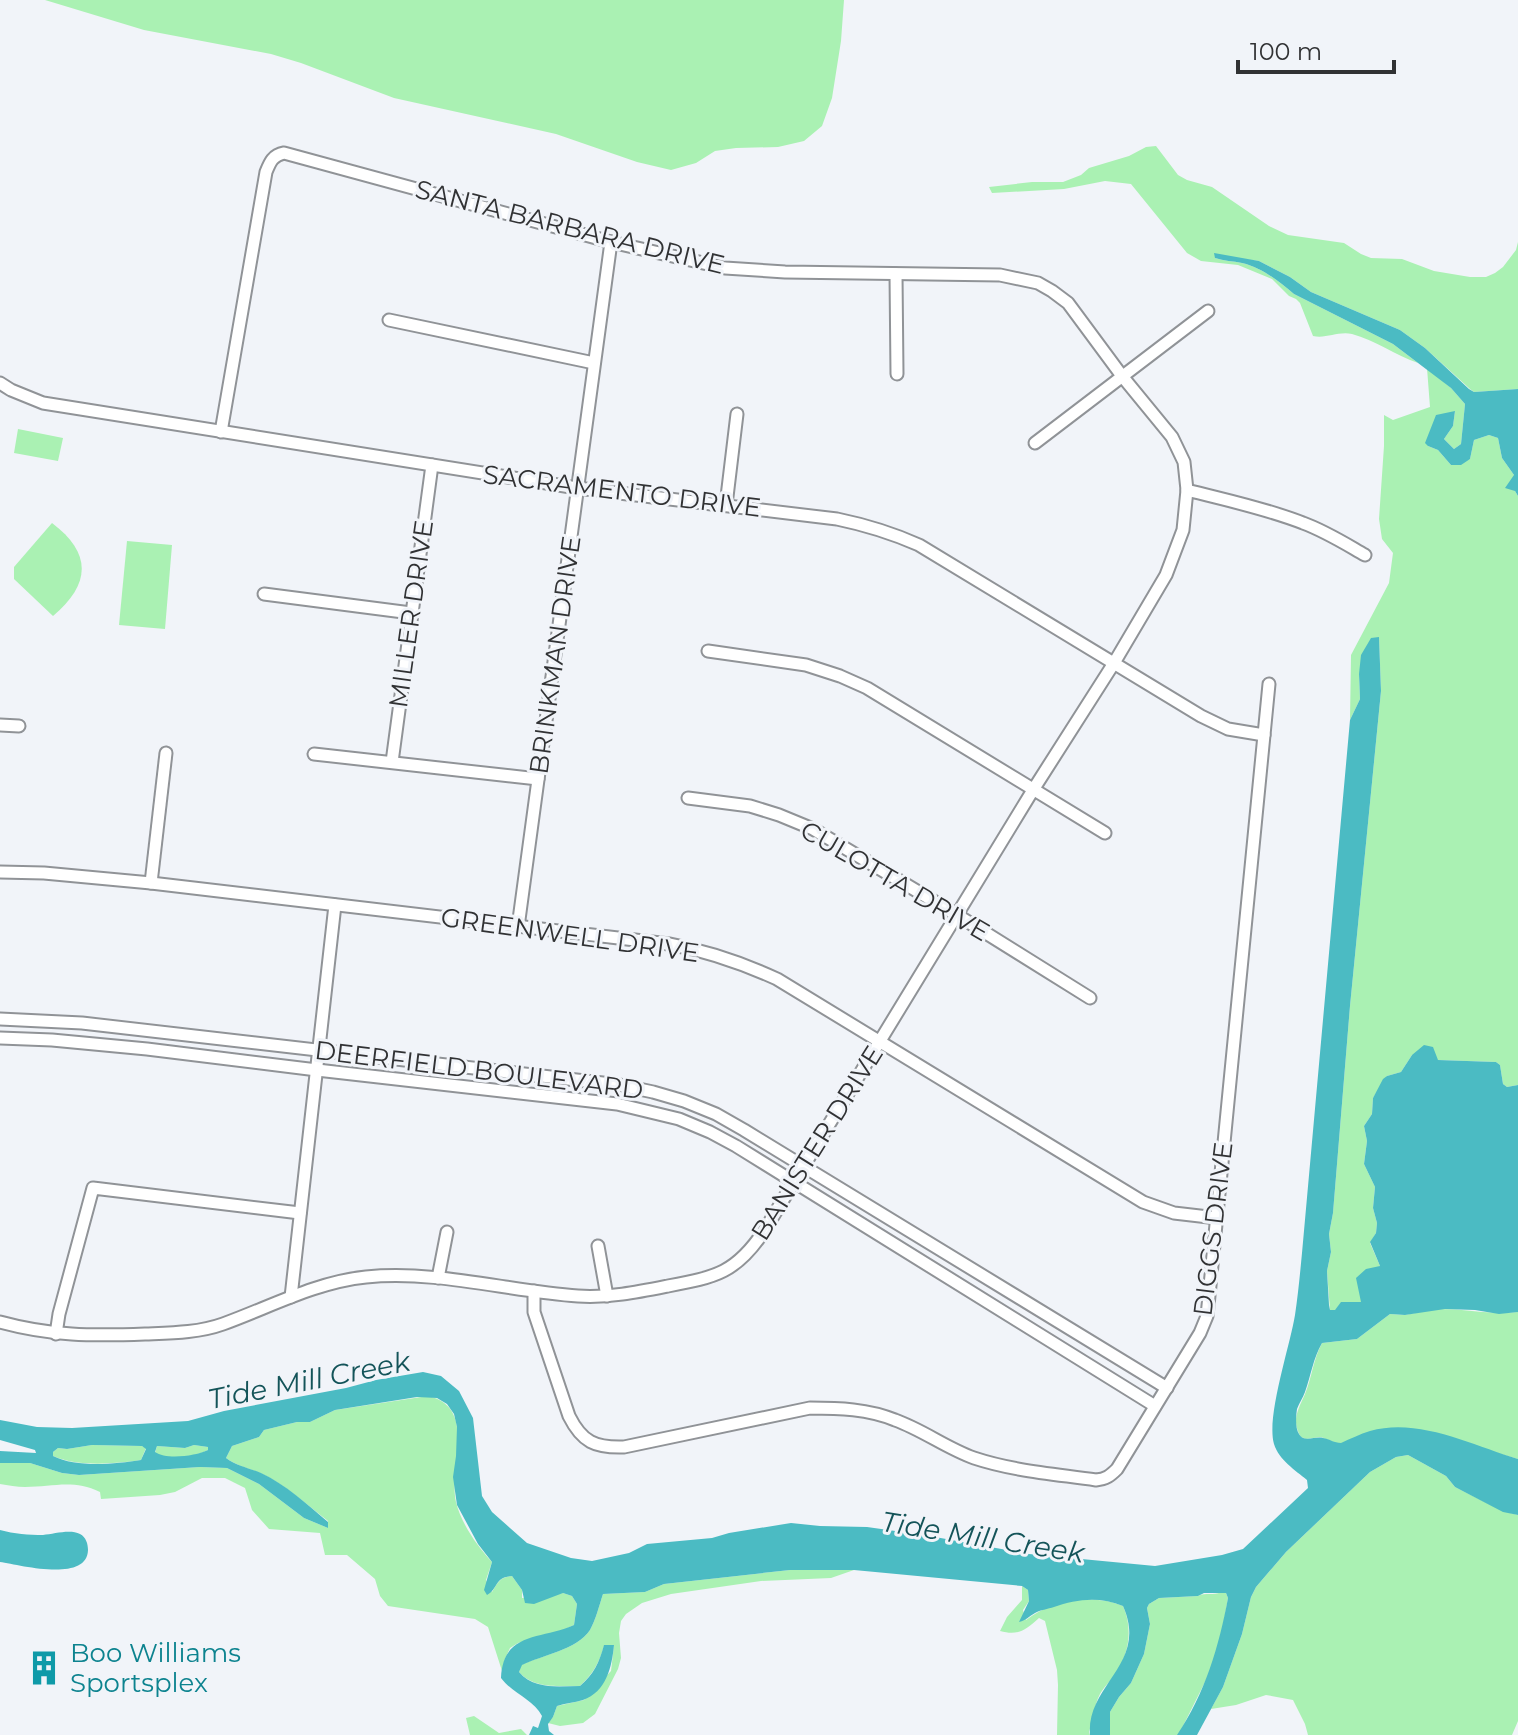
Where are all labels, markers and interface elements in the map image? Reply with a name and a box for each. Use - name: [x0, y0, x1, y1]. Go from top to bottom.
- scale bar: [1238, 24, 1394, 74]
- text: 100 m: [1250, 37, 1322, 66]
- street label: SANTA BARBARA DRIVE: [412, 173, 728, 281]
- street label: SACRAMENTO DRIVE: [481, 458, 763, 524]
- street label: MILLER DRIVE: [382, 518, 440, 710]
- street label: BRINKMAN DRIVE: [522, 534, 588, 776]
- street label: CULOTTA DRIVE: [795, 814, 995, 948]
- street label: GREENWELL DRIVE: [439, 901, 701, 969]
- street label: DEERFIELD BOULEVARD: [313, 1034, 645, 1106]
- street label: BANISTER DRIVE: [744, 1040, 890, 1246]
- street label: DIGGS DRIVE: [1186, 1140, 1240, 1318]
- water label: Tide Mill Creek: [205, 1343, 414, 1416]
- water label: Tide Mill Creek: [879, 1504, 1088, 1570]
- place label: Boo Williams Sportsplex: [70, 1637, 241, 1699]
- building icon: Boo Williams Sportsplex: [25, 1649, 63, 1687]

